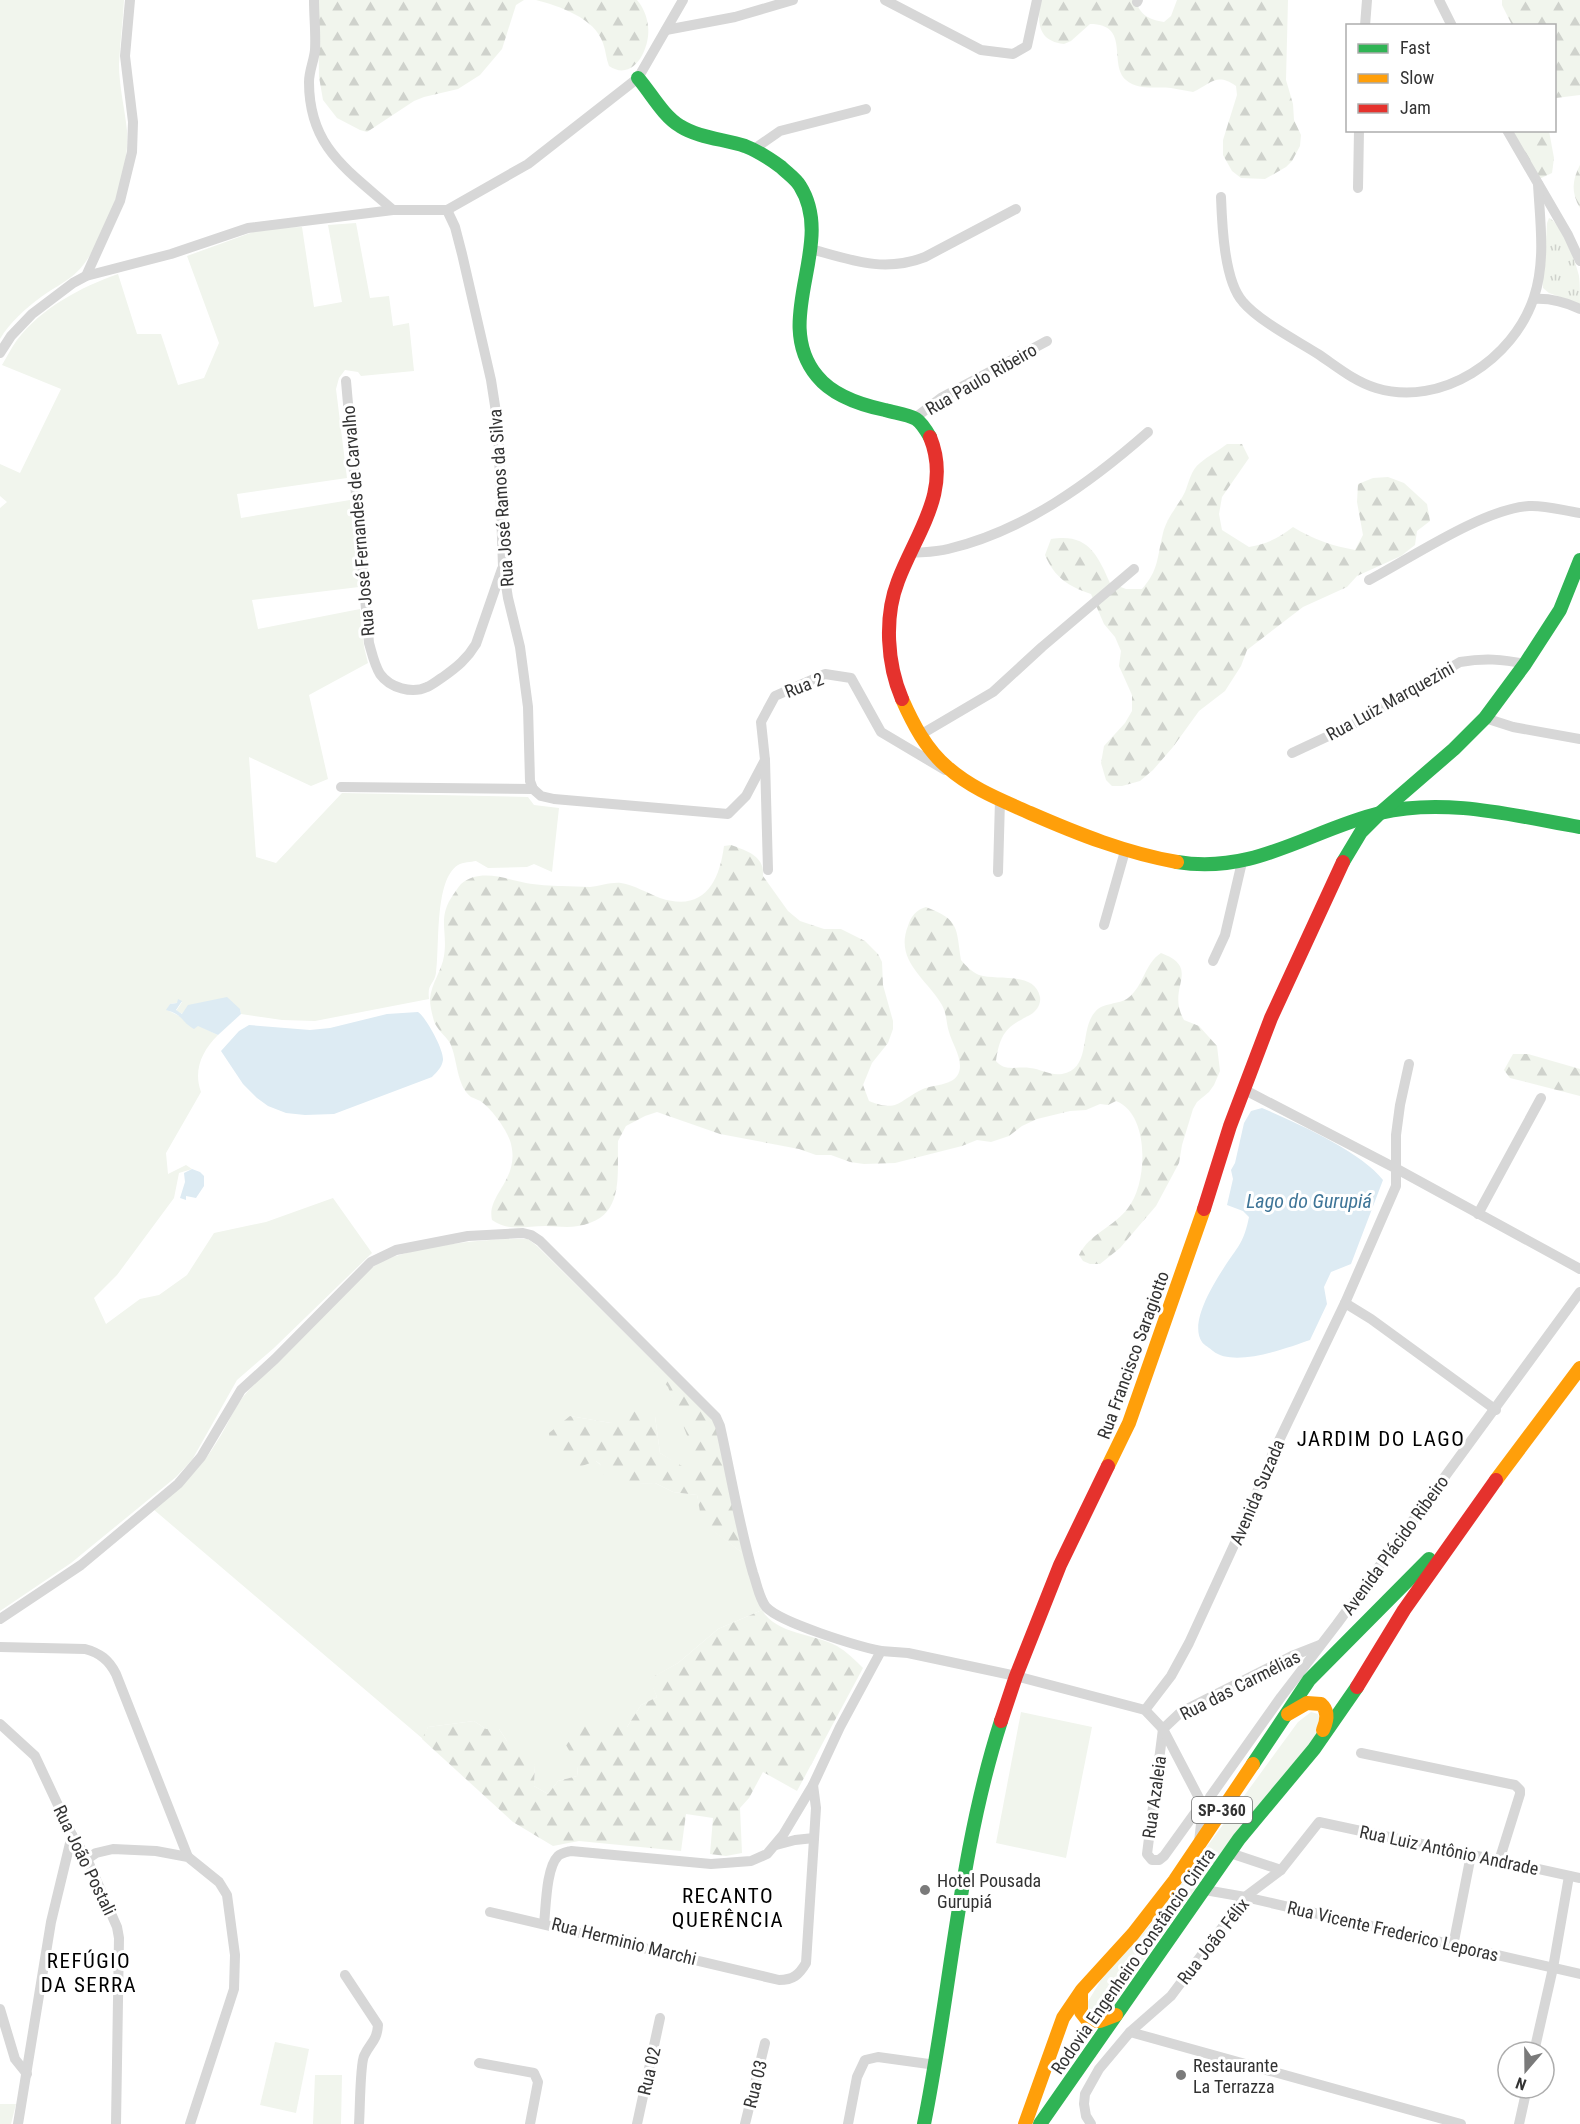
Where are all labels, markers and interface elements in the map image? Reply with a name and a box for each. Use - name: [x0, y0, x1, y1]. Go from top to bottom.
- legend: [1346, 24, 1556, 132]
- text: Fast: [1400, 37, 1431, 58]
- text: Slow: [1400, 67, 1435, 88]
- text: Jam: [1400, 97, 1431, 118]
- street label: Rua Paulo Ribeiro: [922, 339, 1040, 419]
- street label: Rua José Fernandes de Carvalho: [337, 405, 379, 637]
- street label: Rua José Ramos da Silva: [484, 408, 518, 588]
- street label: Rua Luiz Marquezini: [1323, 657, 1457, 745]
- street label: Rua 2: [782, 668, 826, 702]
- water label: Lago do Gurupiá: [1246, 1189, 1373, 1213]
- street label: Rua Francisco Saragiotto: [1093, 1268, 1173, 1442]
- district label: JARDIM DO LAGO: [1297, 1427, 1465, 1451]
- street label: Avenida Suzada: [1225, 1436, 1289, 1548]
- street label: Avenida Plácido Ribeiro: [1337, 1471, 1453, 1619]
- street label: Rua das Carmélias: [1176, 1646, 1304, 1724]
- street label: Rua Azaleia: [1138, 1754, 1170, 1840]
- road number: SP-360: [1192, 1797, 1252, 1823]
- street label: Rua João Postali: [49, 1802, 121, 1918]
- street label: Rua Luiz Antônio Andrade: [1358, 1821, 1540, 1879]
- street label: Rodovia Engenheiro Constâncio Cintra: [1047, 1844, 1219, 2078]
- place label: Hotel Pousada Gurupiá: [937, 1870, 1041, 1912]
- marker: Hotel Pousada Gurupiá: [918, 1883, 932, 1897]
- district label: RECANTO QUERÊNCIA: [672, 1884, 784, 1932]
- street label: Rua João Félix: [1173, 1894, 1253, 1988]
- street label: Rua Vicente Frederico Leporas: [1285, 1896, 1501, 1966]
- street label: Rua Herminio Marchi: [549, 1913, 699, 1969]
- district label: REFÚGIO DA SERRA: [41, 1949, 137, 1997]
- north arrow: [1496, 2040, 1556, 2100]
- street label: Rua 02: [633, 2045, 665, 2097]
- place label: Restaurante La Terrazza: [1193, 2055, 1278, 2097]
- street label: Rua 03: [739, 2058, 771, 2110]
- marker: Restaurante La Terrazza: [1174, 2068, 1188, 2082]
- text: N: [1513, 2073, 1529, 2094]

